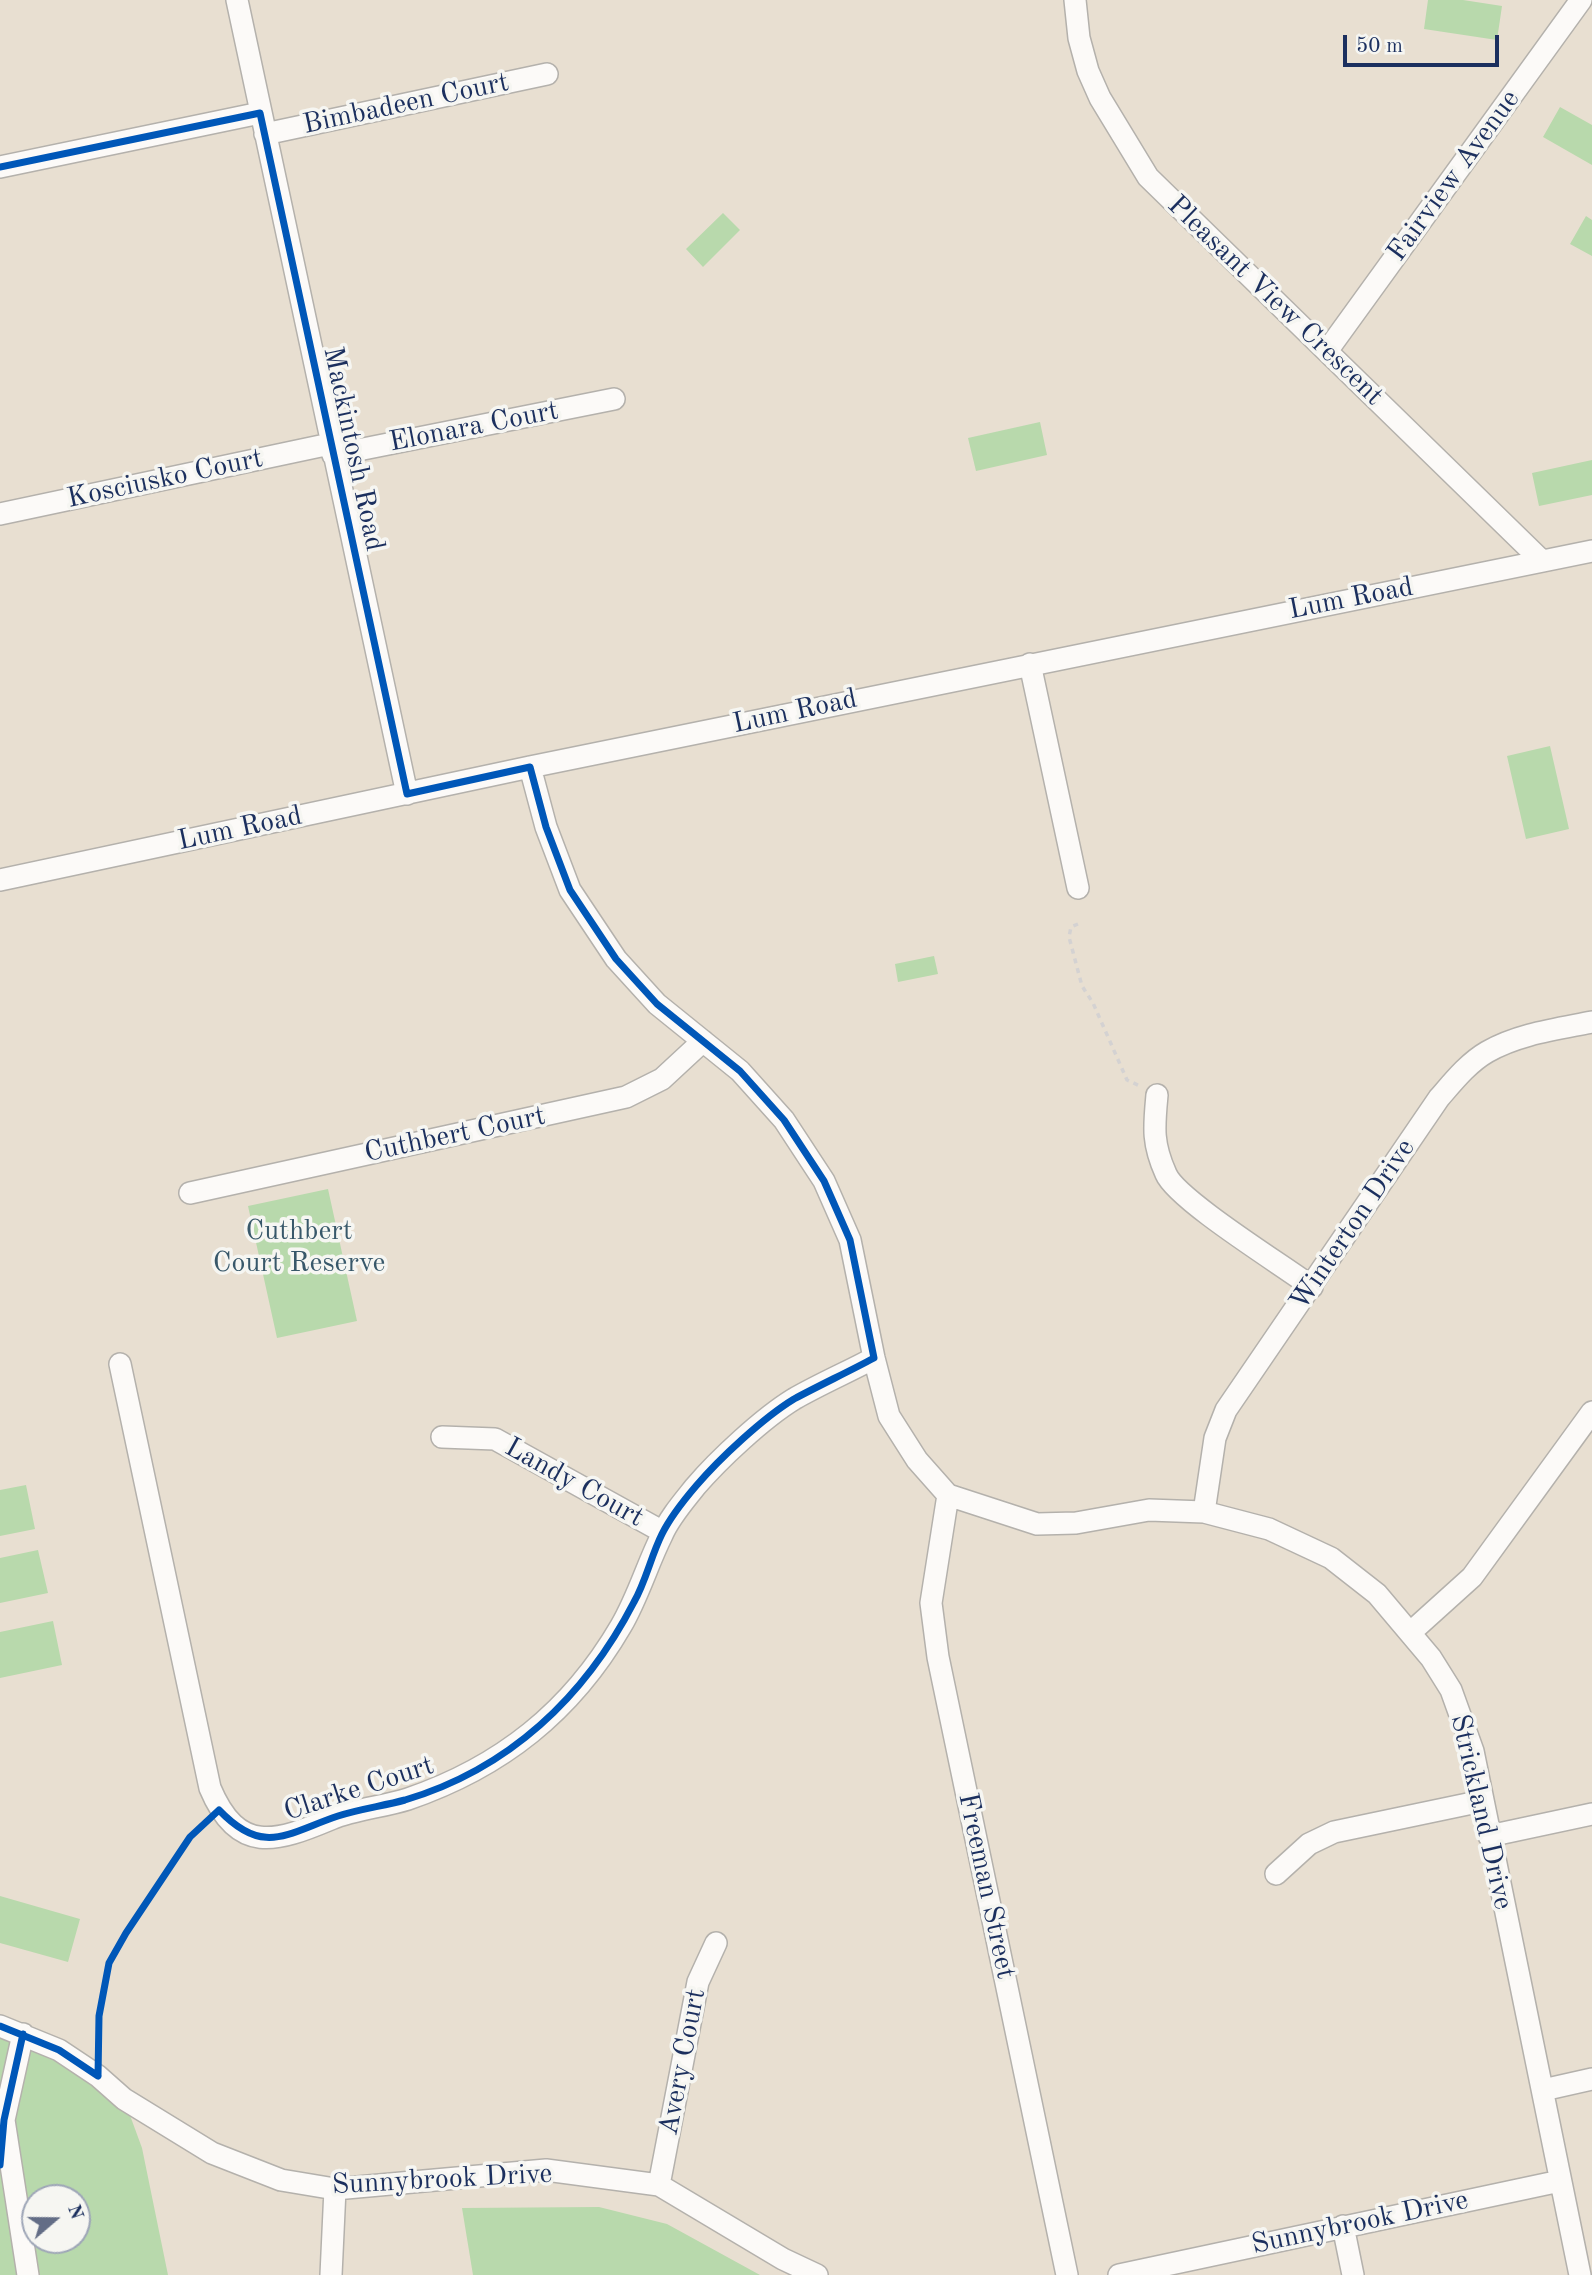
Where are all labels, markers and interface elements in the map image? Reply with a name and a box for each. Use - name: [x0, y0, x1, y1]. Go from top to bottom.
- scale bar: [1347, 21, 1503, 65]
- text: 50 m: [1356, 36, 1403, 57]
- street label: Bimbadeen Court: [300, 66, 512, 142]
- street label: Fairview Avenue: [1381, 84, 1527, 268]
- street label: Pleasant View Crescent: [1160, 189, 1390, 413]
- street label: Mackintosh Road: [315, 344, 391, 554]
- street label: Elonara Court: [386, 394, 562, 460]
- street label: Kosciusko Court: [64, 442, 266, 516]
- street label: Lum Road: [1286, 570, 1416, 628]
- street label: Lum Road: [730, 682, 860, 742]
- street label: Lum Road: [175, 799, 305, 859]
- street label: Cuthbert Court: [362, 1099, 548, 1171]
- street label: Winterton Drive: [1283, 1133, 1423, 1317]
- park label: Cuthbert Court Reserve: [213, 1215, 385, 1281]
- street label: Landy Court: [499, 1431, 649, 1535]
- street label: Strickland Drive: [1442, 1711, 1520, 1913]
- street label: Clarke Court: [280, 1749, 438, 1829]
- street label: Freeman Street: [950, 1790, 1022, 1982]
- street label: Avery Court: [652, 1986, 714, 2138]
- street label: Sunnybrook Drive: [331, 2157, 553, 2203]
- north arrow: [21, 2184, 91, 2254]
- street label: Sunnybrook Drive: [1249, 2184, 1471, 2262]
- text: N: [63, 2202, 86, 2222]

